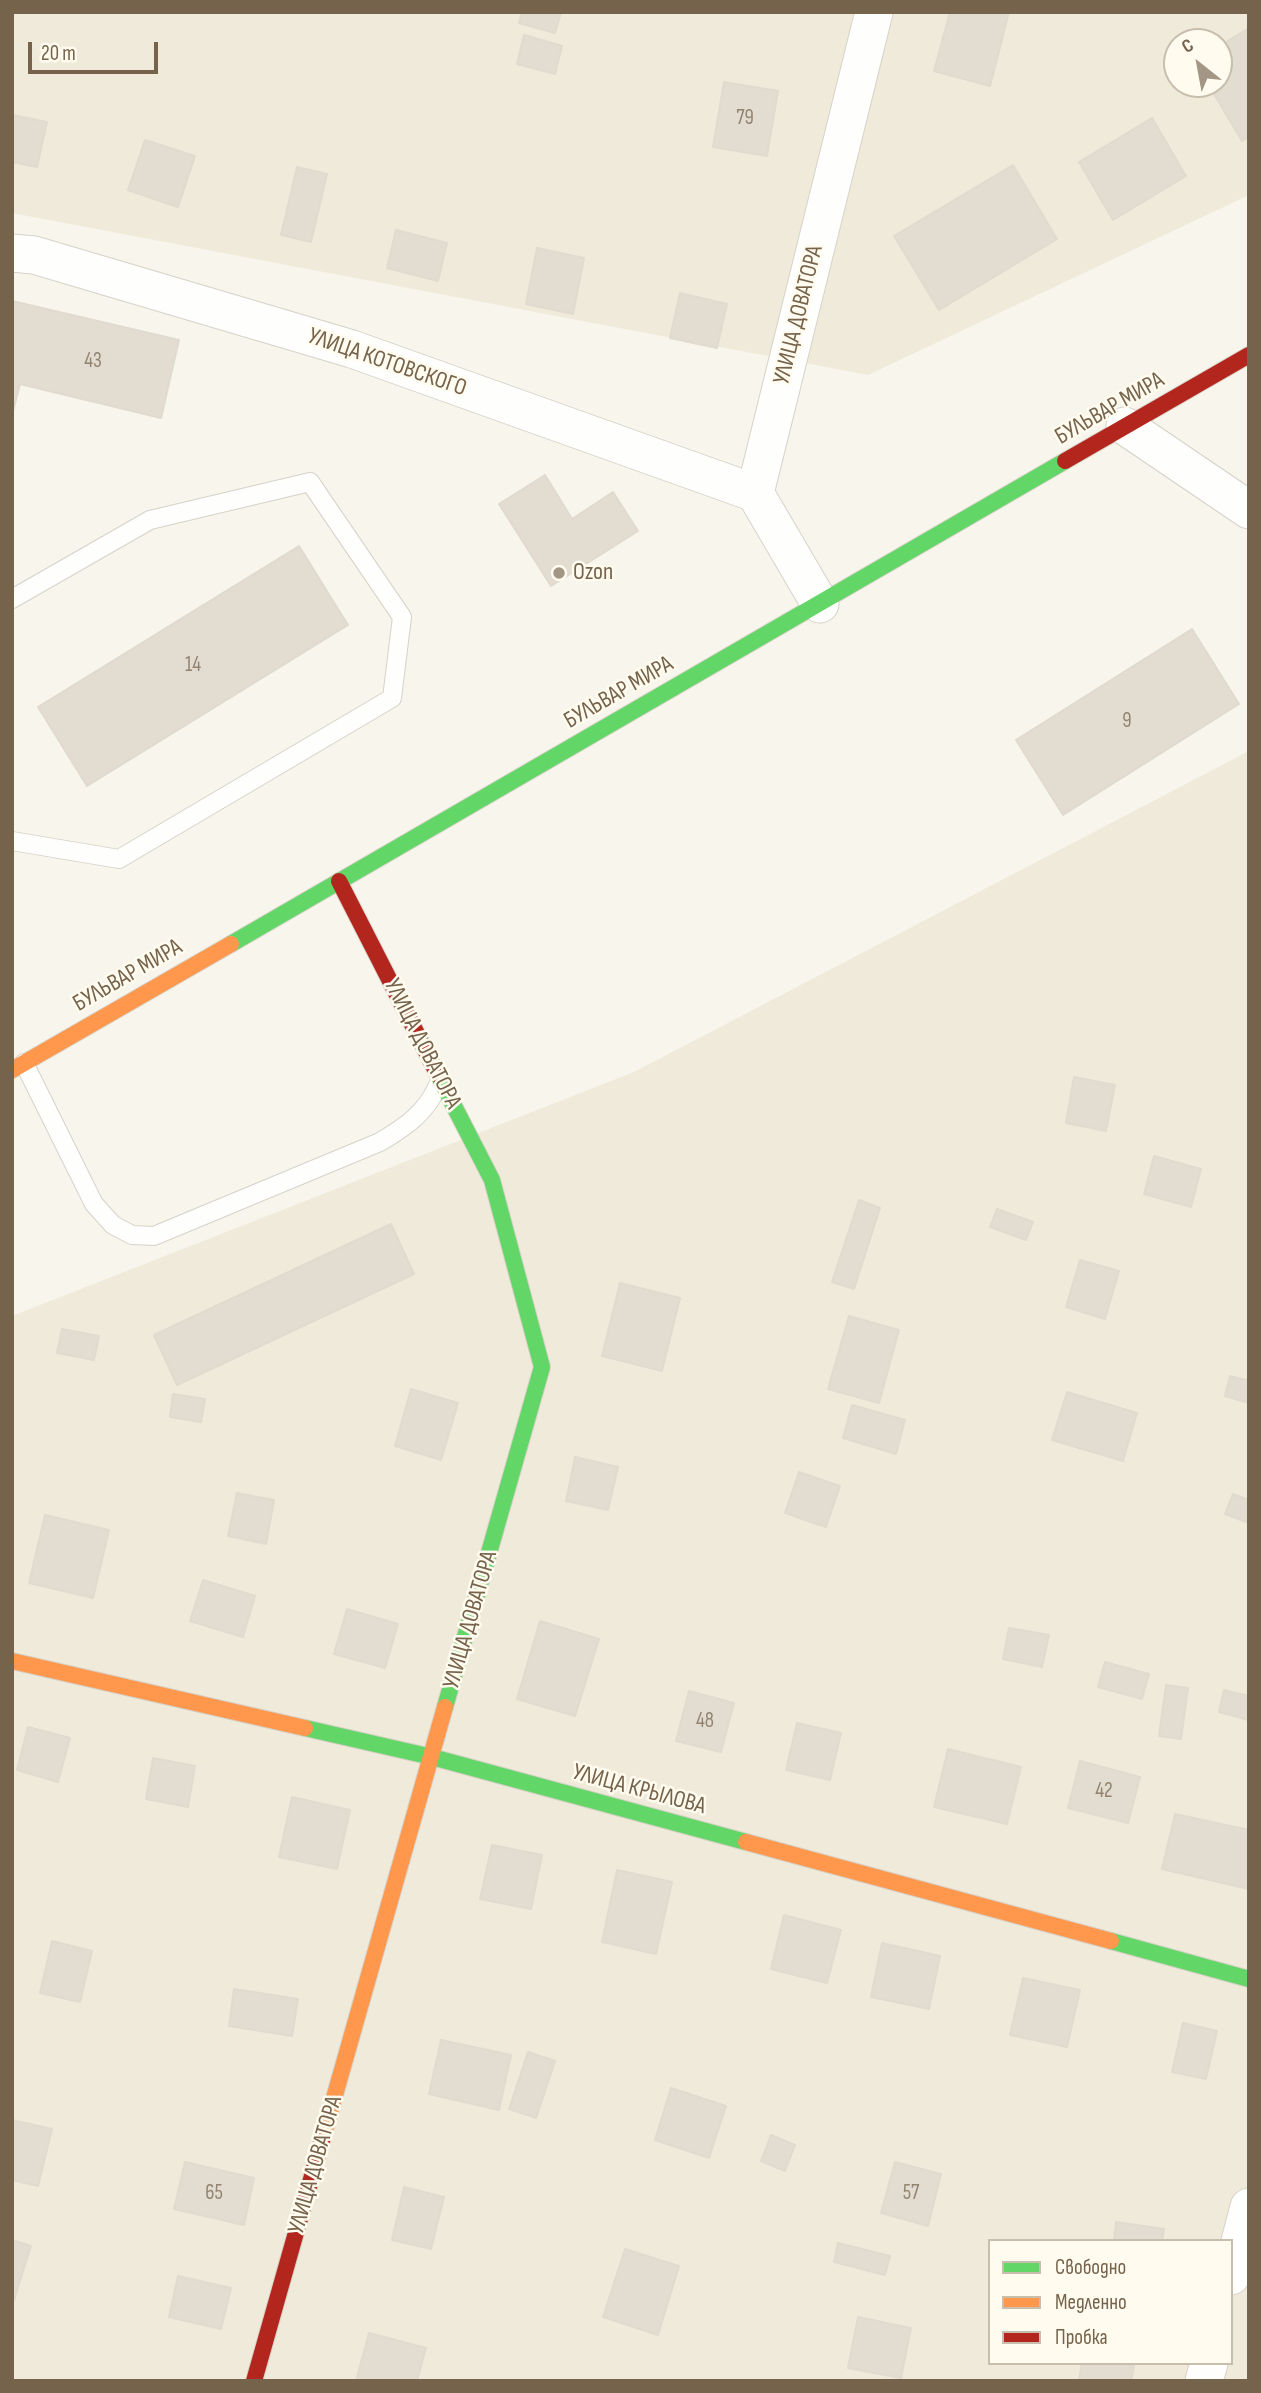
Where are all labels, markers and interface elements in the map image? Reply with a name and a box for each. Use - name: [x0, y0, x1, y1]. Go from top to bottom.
- scale bar: [32, 28, 161, 72]
- north arrow: [1163, 28, 1233, 98]
- text: С: [1178, 34, 1198, 59]
- text: 20 m: [41, 41, 76, 66]
- house number: 79: [736, 106, 754, 132]
- street label: УЛИЦА ДОВАТОРА: [768, 243, 830, 387]
- street label: УЛИЦА КОТОВСКОГО: [304, 322, 470, 404]
- house number: 43: [84, 349, 102, 375]
- street label: БУЛЬВАР МИРА: [1050, 366, 1170, 452]
- place label: Ozon: [573, 559, 613, 587]
- marker: Ozon: [551, 565, 567, 581]
- street label: БУЛЬВАР МИРА: [559, 650, 679, 736]
- house number: 14: [185, 653, 201, 679]
- house number: 9: [1122, 709, 1132, 735]
- street label: БУЛЬВАР МИРА: [68, 933, 188, 1019]
- street label: УЛИЦА ДОВАТОРА: [377, 974, 467, 1114]
- street label: УЛИЦА ДОВАТОРА: [438, 1548, 504, 1692]
- house number: 48: [696, 1709, 714, 1735]
- street label: УЛИЦА КРЫЛОВА: [569, 1758, 709, 1822]
- house number: 42: [1095, 1779, 1113, 1805]
- street label: УЛИЦА ДОВАТОРА: [283, 2093, 349, 2237]
- house number: 65: [205, 2181, 223, 2207]
- house number: 57: [903, 2181, 919, 2207]
- legend: [988, 2239, 1233, 2365]
- text: Свободно: [1055, 2255, 1126, 2280]
- text: Медленно: [1055, 2290, 1127, 2315]
- text: Пробка: [1055, 2325, 1108, 2350]

